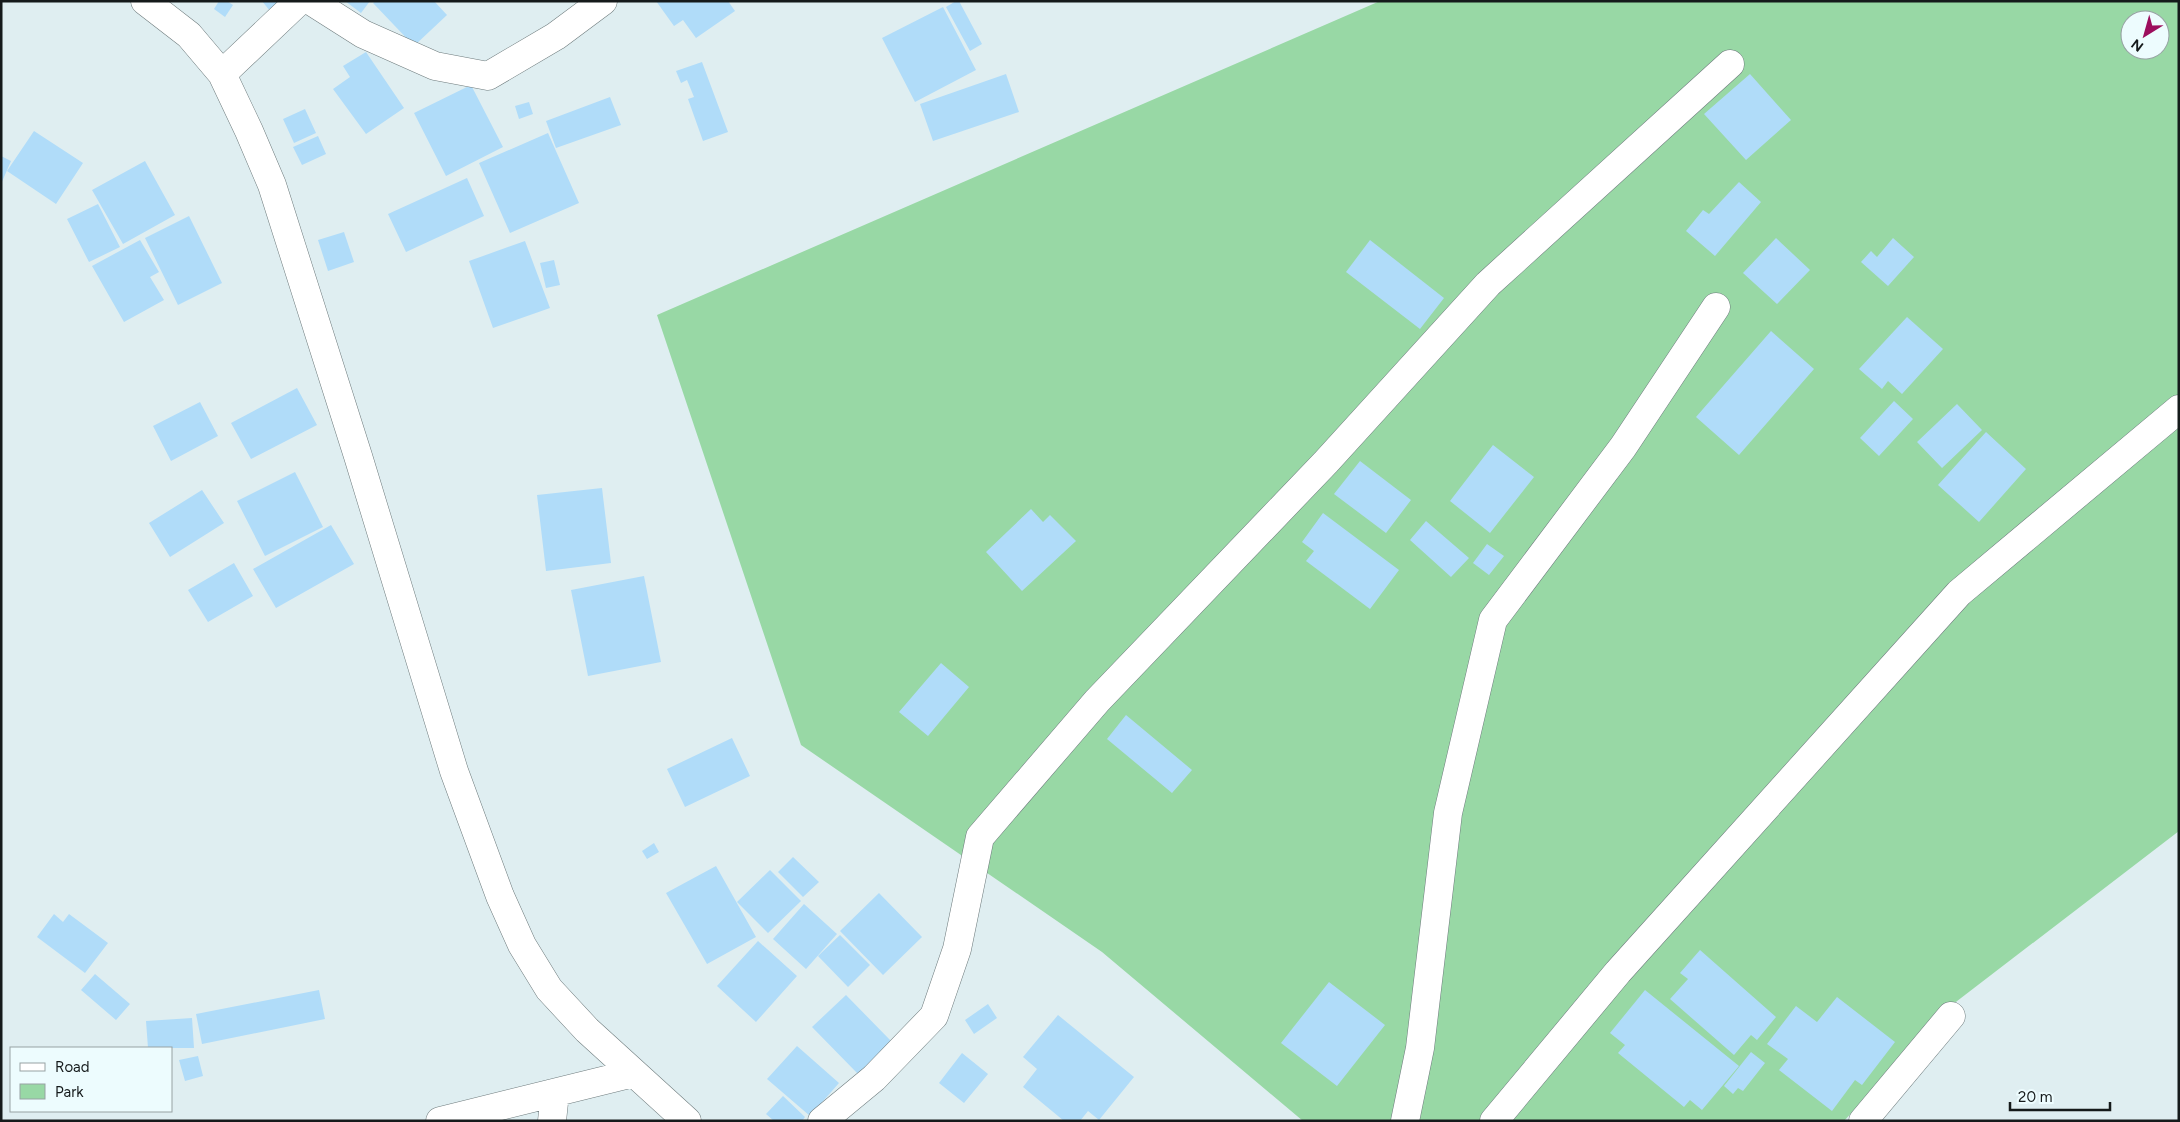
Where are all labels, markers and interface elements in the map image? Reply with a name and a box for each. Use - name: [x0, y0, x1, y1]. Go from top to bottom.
- north arrow: [2120, 10, 2170, 60]
- text: N: [2128, 35, 2147, 55]
- legend: [10, 1047, 172, 1112]
- text: Road: [55, 1058, 90, 1076]
- scale bar: [2010, 1080, 2110, 1112]
- text: Park: [55, 1083, 84, 1101]
- text: 20 m: [2018, 1088, 2052, 1106]

